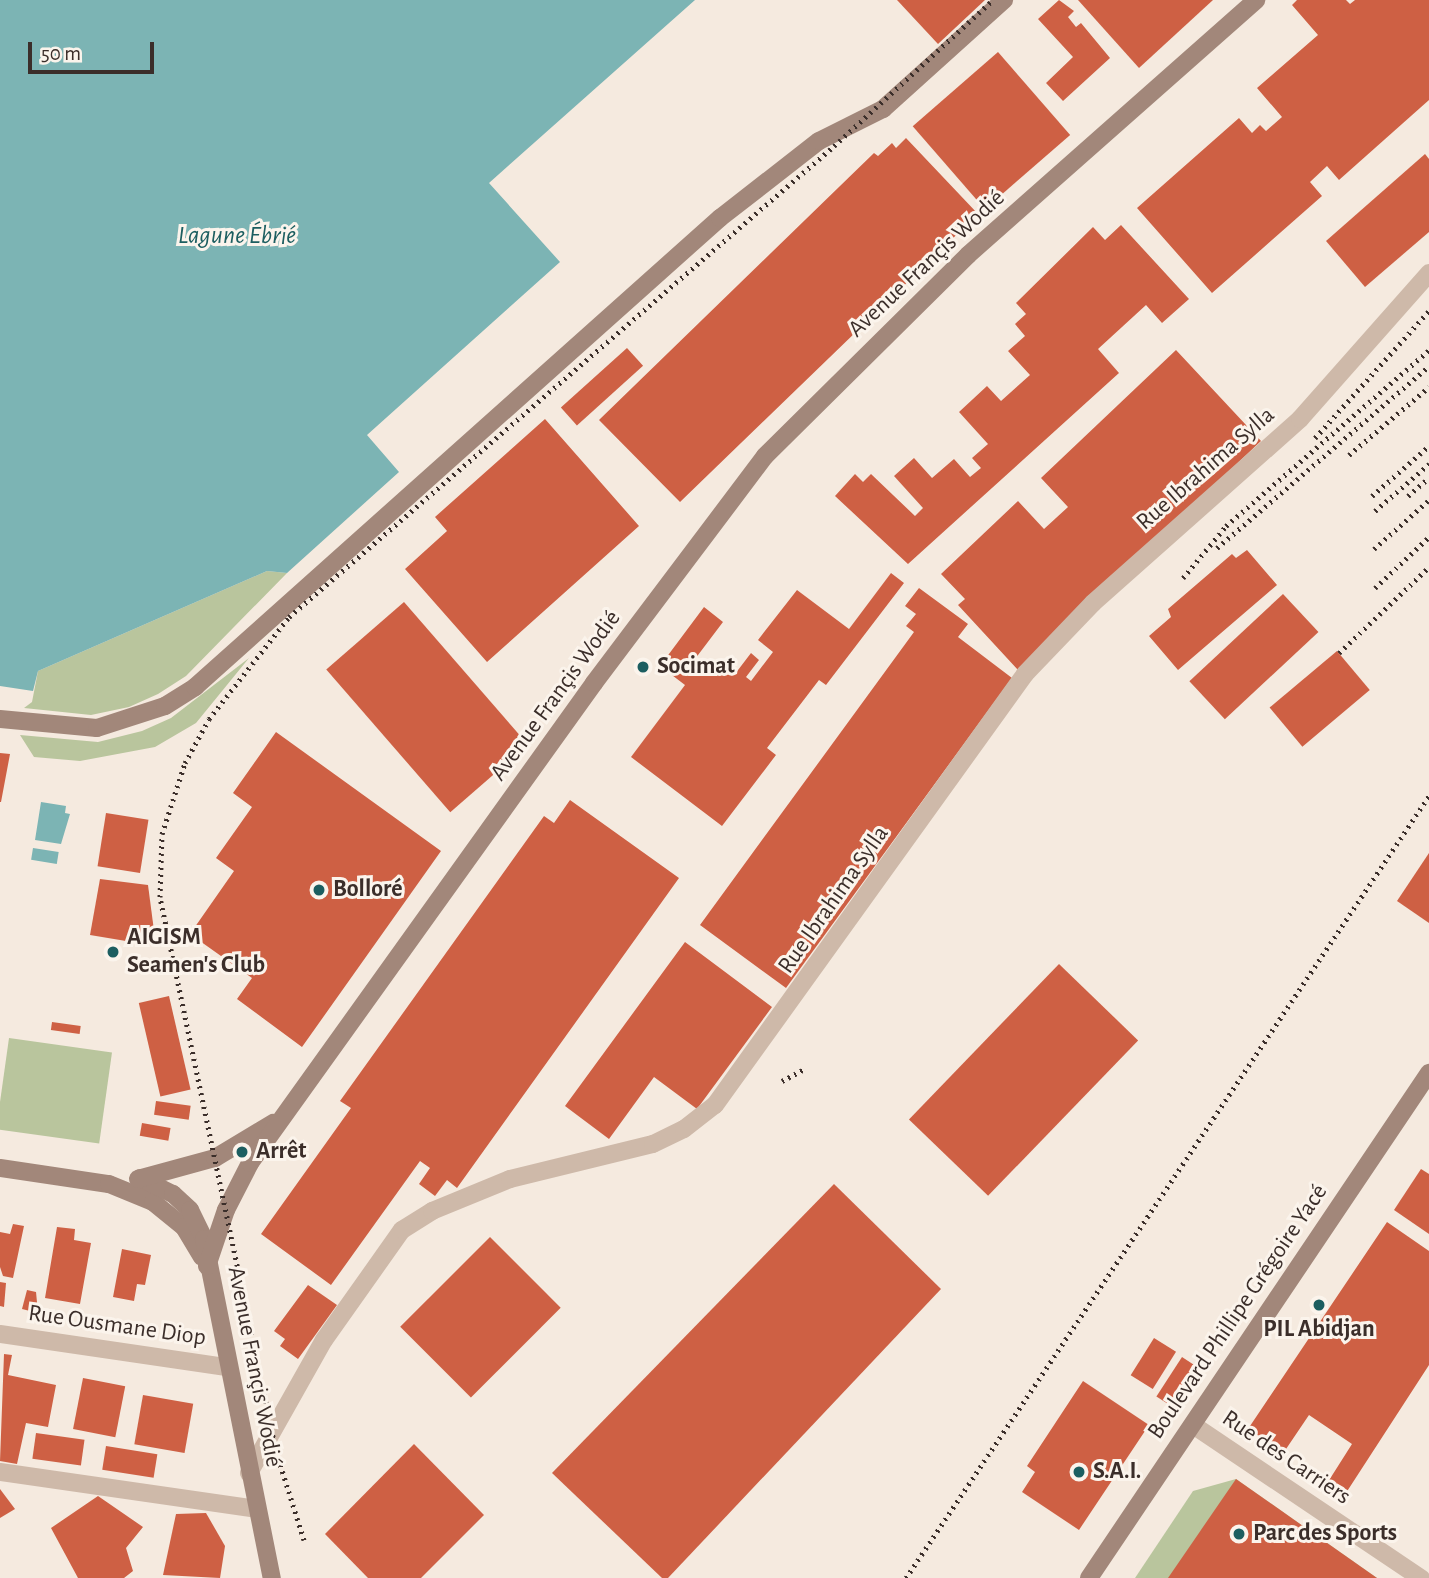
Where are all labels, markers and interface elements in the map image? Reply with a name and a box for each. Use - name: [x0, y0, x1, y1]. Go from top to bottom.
- scale bar: [32, 28, 158, 72]
- text: 50 m: [41, 43, 81, 64]
- street label: Avenue Françis Wodié: [843, 184, 1011, 344]
- water label: Lagune Ébrié: [178, 220, 296, 252]
- street label: Rue Ibrahima Sylla: [1131, 401, 1281, 537]
- street label: Avenue Françis Wodié: [485, 605, 627, 787]
- place label: Socimat: [657, 653, 735, 681]
- marker: Socimat: [635, 659, 651, 675]
- street label: Rue Ibrahima Sylla: [772, 821, 896, 979]
- place label: Bolloré: [333, 876, 403, 904]
- marker: Bolloré: [311, 882, 327, 898]
- place label: AIGISM Seamen's Club: [127, 924, 265, 980]
- marker: AIGISM Seamen's Club: [105, 944, 121, 960]
- place label: Arrêt: [256, 1138, 306, 1166]
- marker: Arrêt: [234, 1144, 250, 1160]
- street label: Boulevard Phillipe Grégoire Yacé: [1142, 1179, 1334, 1445]
- street label: Avenue Françis Wodié: [220, 1264, 288, 1470]
- marker: PIL Abidjan: [1311, 1297, 1327, 1313]
- street label: Rue Ousmane Diop: [26, 1299, 208, 1353]
- place label: PIL Abidjan: [1263, 1316, 1375, 1344]
- street label: Rue des Carriers: [1216, 1404, 1356, 1512]
- place label: S.A.I.: [1093, 1458, 1141, 1486]
- marker: S.A.I.: [1071, 1464, 1087, 1480]
- place label: Parc des Sports: [1253, 1520, 1397, 1548]
- marker: Parc des Sports: [1231, 1526, 1247, 1542]

